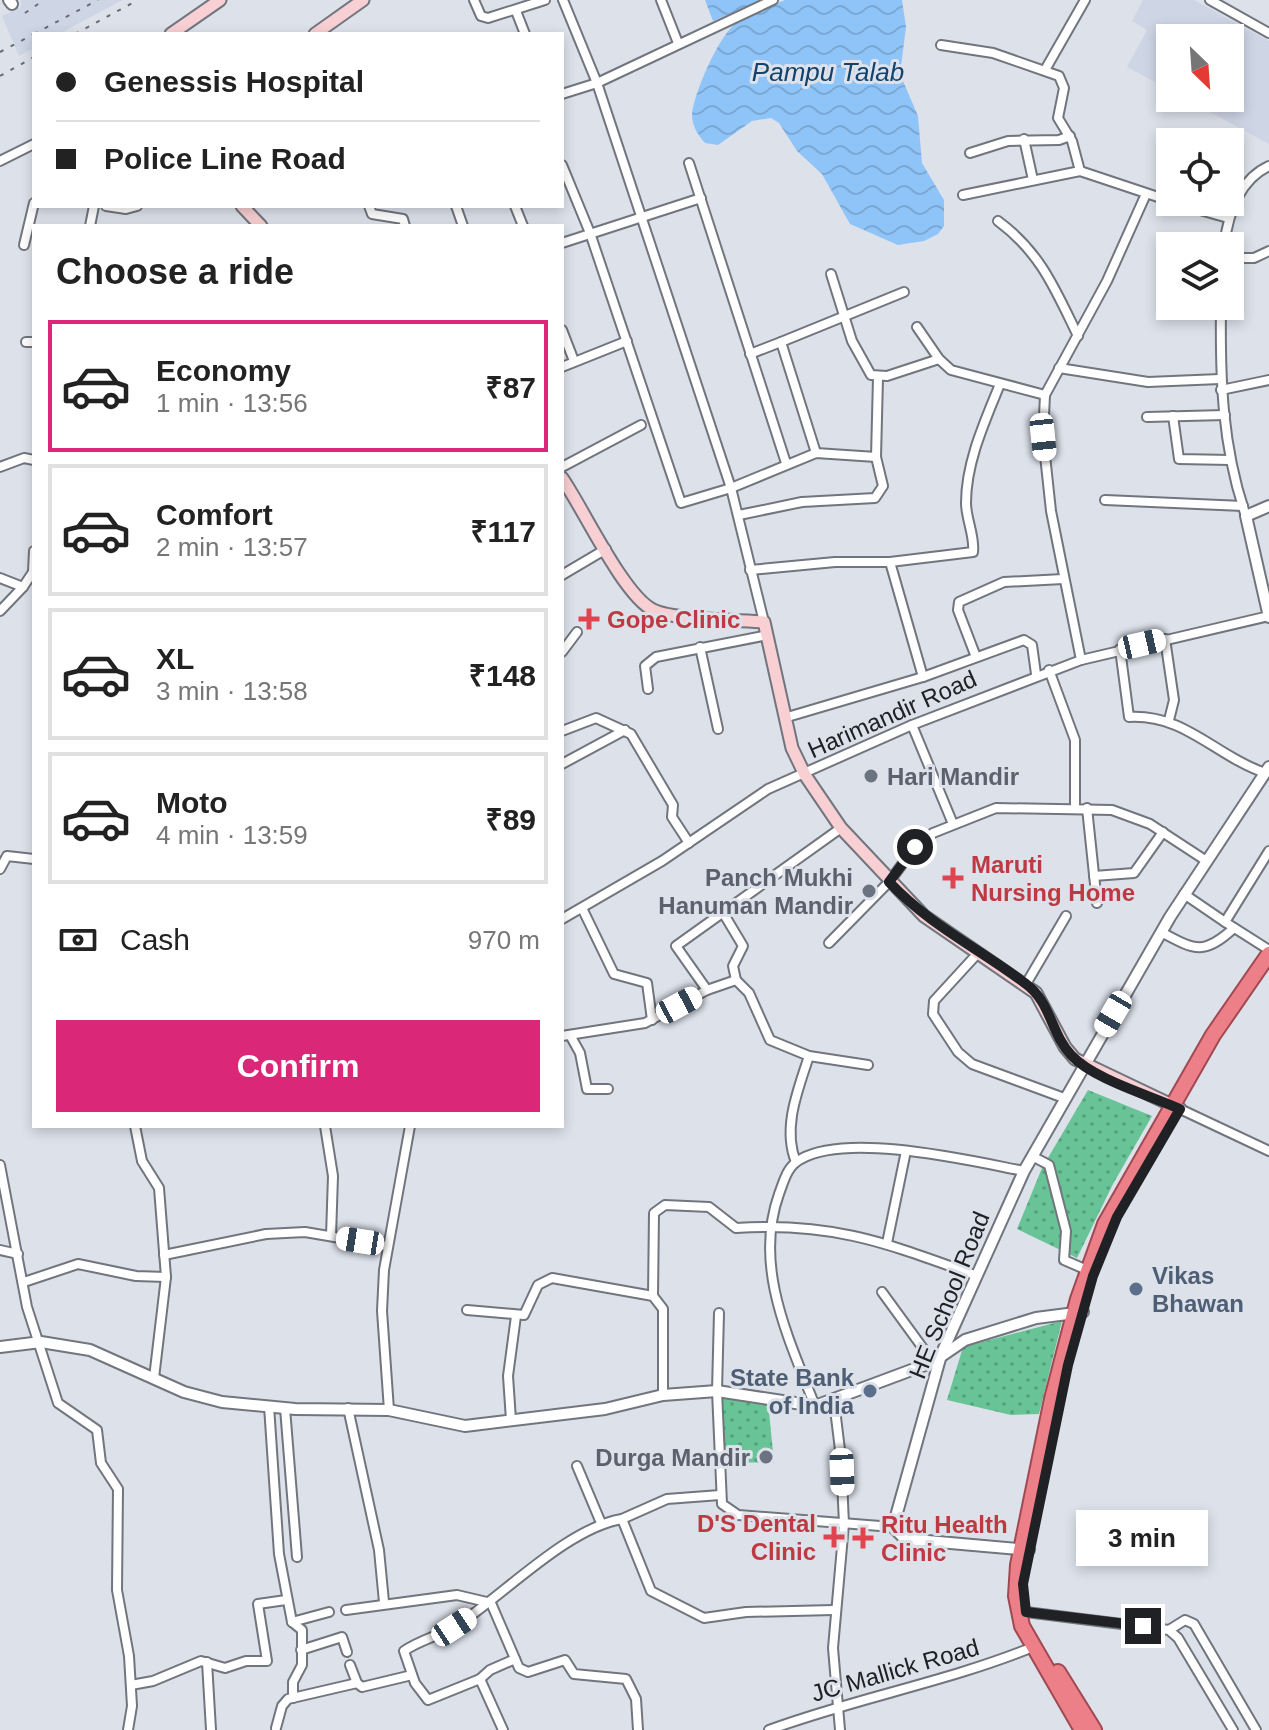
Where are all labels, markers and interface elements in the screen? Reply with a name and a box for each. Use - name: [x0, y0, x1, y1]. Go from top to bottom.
- north arrow: [1156, 24, 1244, 112]
- map controls: [1156, 24, 1244, 320]
- water label: Pampu Talab: [752, 57, 904, 87]
- text: Genessis Hospital: [104, 65, 364, 98]
- button: locate: [1156, 128, 1244, 216]
- text: Police Line Road: [104, 142, 346, 175]
- button: layers: [1156, 232, 1244, 320]
- text: Choose a ride: [56, 251, 294, 292]
- icon: car: [60, 350, 132, 422]
- text: Economy: [156, 354, 291, 387]
- text: ₹87: [485, 371, 536, 404]
- text: 1 min · 13:56: [156, 388, 308, 418]
- car: [1029, 412, 1057, 462]
- icon: car: [60, 494, 132, 566]
- text: Comfort: [156, 498, 273, 531]
- text: ₹117: [470, 515, 536, 548]
- text: 2 min · 13:57: [156, 532, 308, 562]
- place label: Gope Clinic: [607, 606, 740, 633]
- marker: Gope Clinic: [578, 608, 600, 630]
- car: [1116, 627, 1168, 661]
- icon: car: [60, 638, 132, 710]
- text: XL: [156, 642, 194, 675]
- text: ₹148: [469, 659, 536, 692]
- street label: Harimandir Road: [804, 665, 980, 763]
- text: 3 min · 13:58: [156, 676, 308, 706]
- place label: Hari Mandir: [887, 763, 1019, 790]
- marker: Hari Mandir: [862, 767, 880, 785]
- icon: car: [60, 782, 132, 854]
- text: Moto: [156, 786, 228, 819]
- text: ₹89: [485, 803, 536, 836]
- text: 4 min · 13:59: [156, 820, 308, 850]
- route start: [897, 829, 933, 865]
- place label: Maruti Nursing Home: [971, 851, 1135, 906]
- place label: Panch Mukhi Hanuman Mandir: [658, 864, 853, 919]
- marker: Maruti Nursing Home: [942, 867, 964, 889]
- marker: Panch Mukhi Hanuman Mandir: [860, 882, 878, 900]
- icon: cash: [56, 918, 100, 962]
- text: Cash: [120, 923, 190, 956]
- text: 970 m: [468, 925, 540, 955]
- car: [652, 983, 706, 1027]
- car: [1091, 987, 1135, 1041]
- button: Confirm: [56, 1020, 540, 1112]
- street label: HE School Road: [903, 1208, 995, 1382]
- car: [334, 1225, 386, 1257]
- place label: Vikas Bhawan: [1152, 1262, 1244, 1317]
- marker: Vikas Bhawan: [1127, 1280, 1145, 1298]
- place label: State Bank of India: [730, 1364, 855, 1419]
- marker: State Bank of India: [861, 1382, 879, 1400]
- place label: Durga Mandir: [595, 1444, 750, 1471]
- marker: Durga Mandir: [757, 1448, 775, 1466]
- car: [829, 1448, 855, 1496]
- place label: D'S Dental Clinic: [697, 1510, 816, 1565]
- callout: 3 min: [1077, 1510, 1209, 1566]
- place label: Ritu Health Clinic: [881, 1511, 1008, 1566]
- text: 3 min: [1108, 1523, 1176, 1553]
- marker: D'S Dental Clinic: [823, 1526, 845, 1548]
- marker: Ritu Health Clinic: [852, 1527, 874, 1549]
- car: [427, 1604, 481, 1650]
- route end: [1125, 1608, 1161, 1644]
- street label: JC Mallick Road: [808, 1633, 982, 1707]

